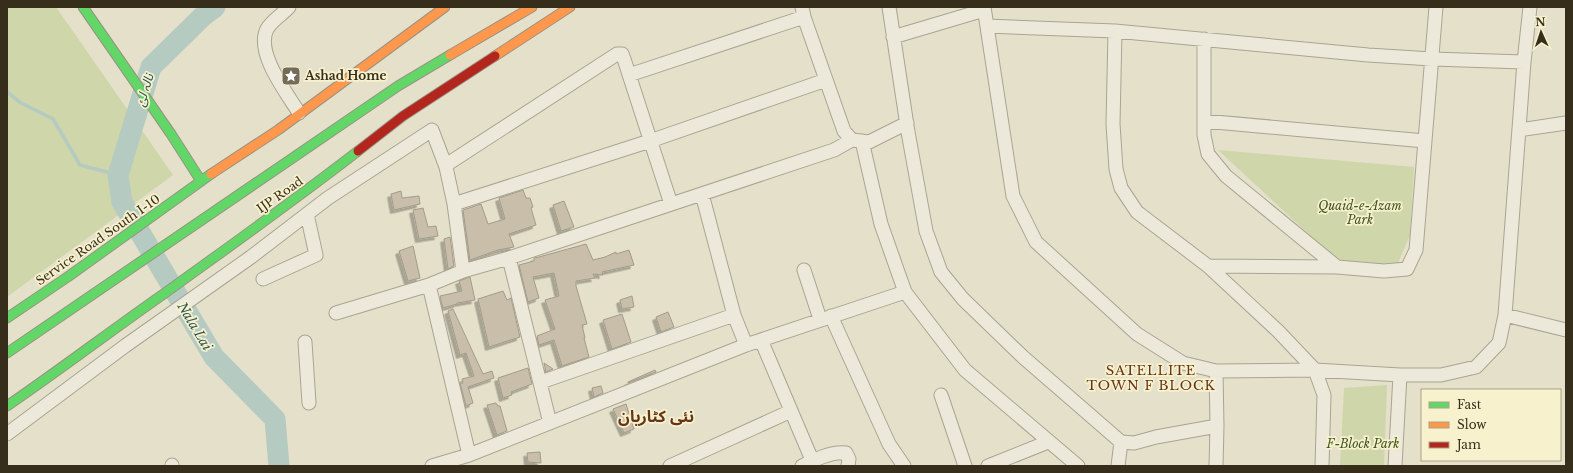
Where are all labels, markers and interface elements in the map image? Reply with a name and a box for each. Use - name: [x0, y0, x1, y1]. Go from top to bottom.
- north arrow: [1521, 12, 1561, 52]
- text: N: [1535, 15, 1547, 29]
- place icon: Ashad Home: [280, 65, 302, 87]
- place label: Ashad Home: [304, 68, 387, 83]
- water label: نالہ لئ: [131, 71, 158, 109]
- street label: IJP Road: [254, 173, 306, 216]
- street label: Service Road South I-10: [33, 191, 163, 288]
- park label: Quaid-e-Azam Park: [1318, 198, 1402, 227]
- water label: Nala Lai: [173, 298, 216, 354]
- district label: SATELLITE TOWN F BLOCK: [1086, 362, 1216, 394]
- legend: [1421, 389, 1561, 461]
- text: Fast: [1457, 397, 1482, 412]
- district label: نئی کٹاریان: [618, 406, 694, 426]
- text: Slow: [1457, 417, 1487, 432]
- park label: F-Block Park: [1326, 436, 1399, 451]
- text: Jam: [1455, 437, 1481, 452]

